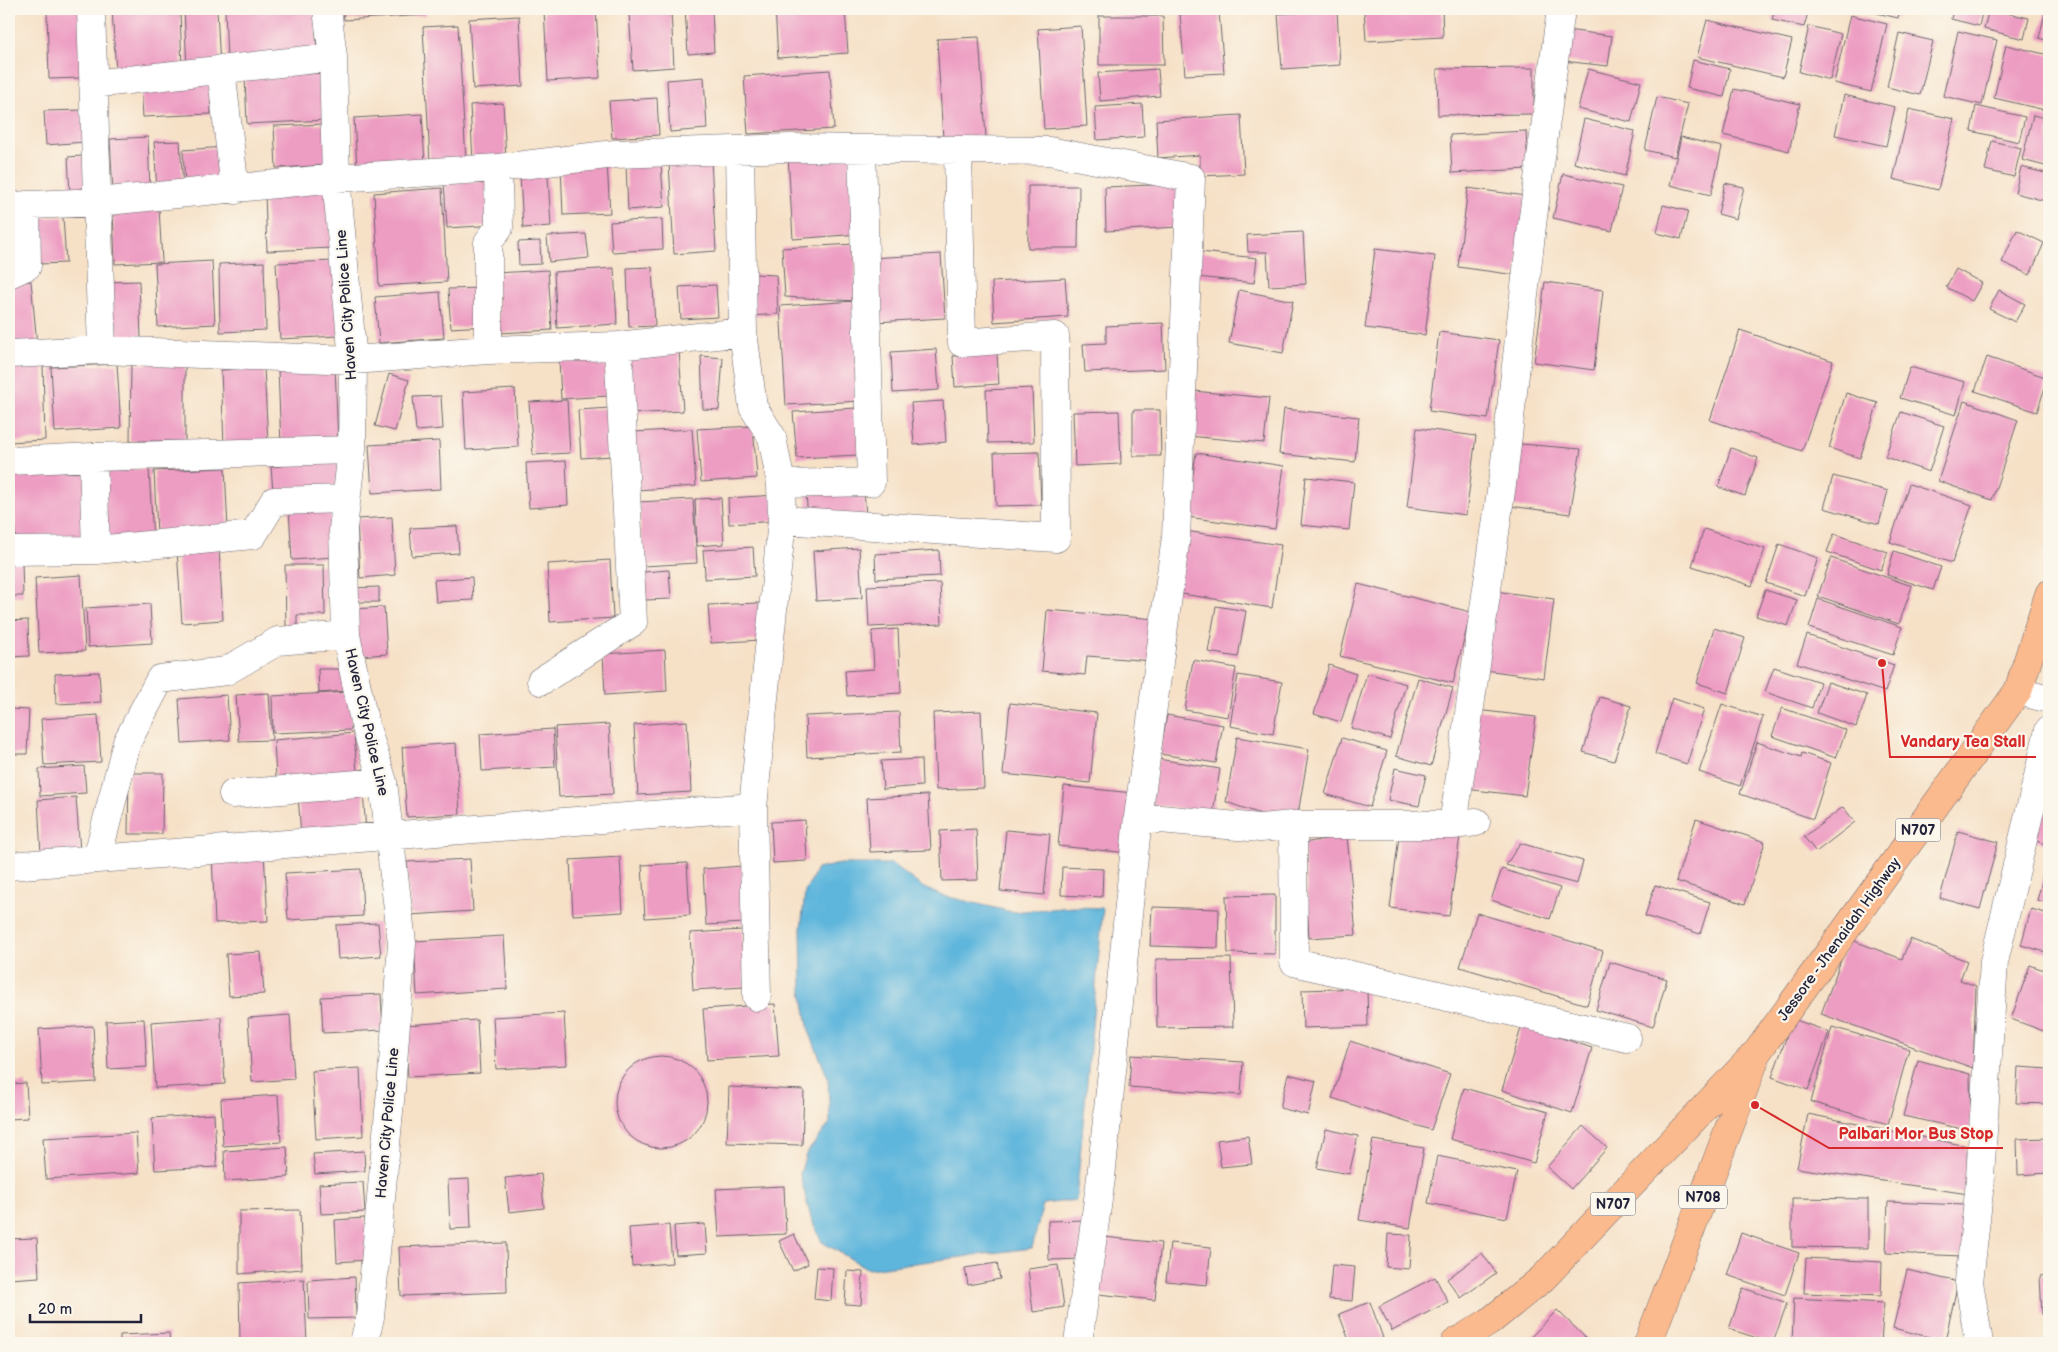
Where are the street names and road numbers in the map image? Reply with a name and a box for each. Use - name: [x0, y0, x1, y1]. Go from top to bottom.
- street label: Haven City Police Line: [332, 229, 361, 381]
- street label: Haven City Police Line: [340, 646, 393, 798]
- road number: N707: [1896, 818, 1940, 842]
- street label: Jessore - Jhenaidah Highway: [1774, 854, 1905, 1025]
- street label: Haven City Police Line: [371, 1047, 404, 1199]
- road number: N708: [1679, 1186, 1727, 1208]
- road number: N707: [1590, 1192, 1636, 1216]

